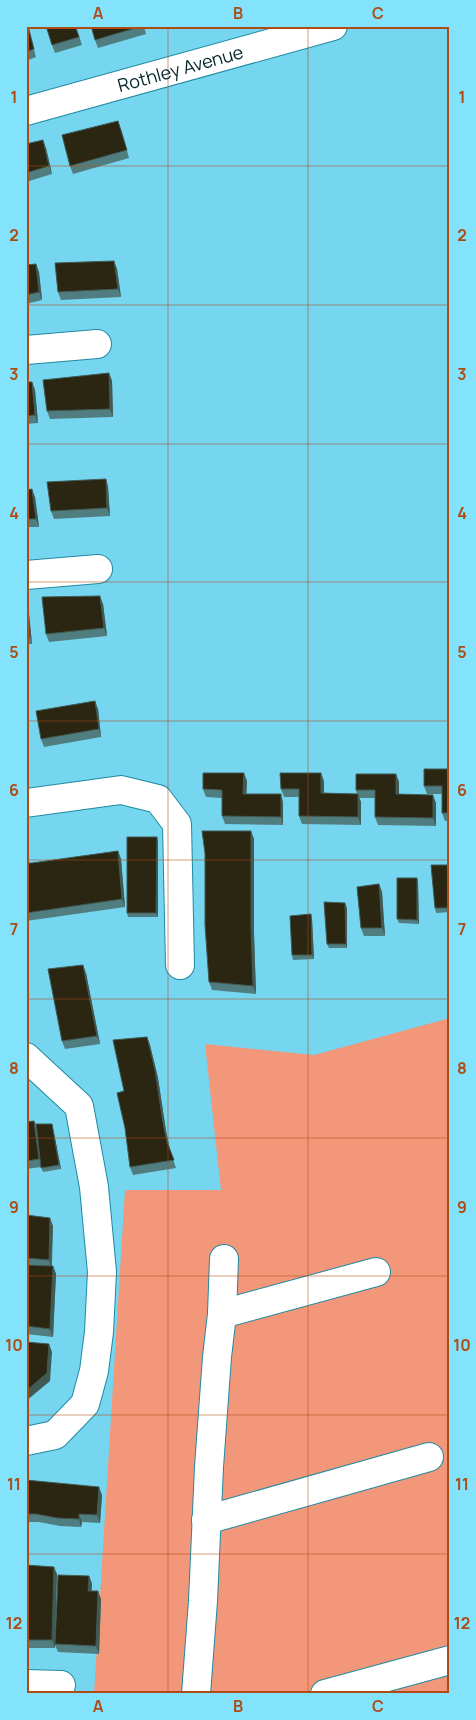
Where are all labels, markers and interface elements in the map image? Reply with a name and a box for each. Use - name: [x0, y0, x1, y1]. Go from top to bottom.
- text: A: [93, 2, 104, 24]
- text: B: [233, 2, 243, 24]
- text: C: [372, 2, 384, 24]
- street label: Rothley Avenue: [115, 39, 246, 97]
- text: 1: [10, 86, 18, 108]
- text: 1: [458, 86, 466, 108]
- text: 2: [9, 224, 19, 246]
- text: 2: [457, 224, 467, 246]
- text: 3: [9, 363, 19, 385]
- text: 3: [457, 363, 467, 385]
- text: 4: [9, 502, 19, 524]
- text: 4: [457, 502, 467, 524]
- text: 5: [9, 641, 19, 663]
- text: 5: [457, 641, 467, 663]
- text: 6: [9, 779, 19, 801]
- text: 6: [457, 779, 467, 801]
- text: 7: [10, 918, 18, 940]
- text: 7: [458, 918, 466, 940]
- text: 8: [9, 1057, 19, 1079]
- text: 8: [457, 1057, 467, 1079]
- text: 9: [9, 1196, 19, 1218]
- text: 9: [457, 1196, 467, 1218]
- text: 10: [5, 1334, 23, 1356]
- text: 10: [453, 1334, 471, 1356]
- text: 11: [7, 1473, 21, 1495]
- text: 11: [455, 1473, 469, 1495]
- text: 12: [6, 1612, 22, 1634]
- text: 12: [454, 1612, 470, 1634]
- text: A: [93, 1695, 104, 1717]
- text: B: [233, 1695, 243, 1717]
- text: C: [372, 1695, 384, 1717]

